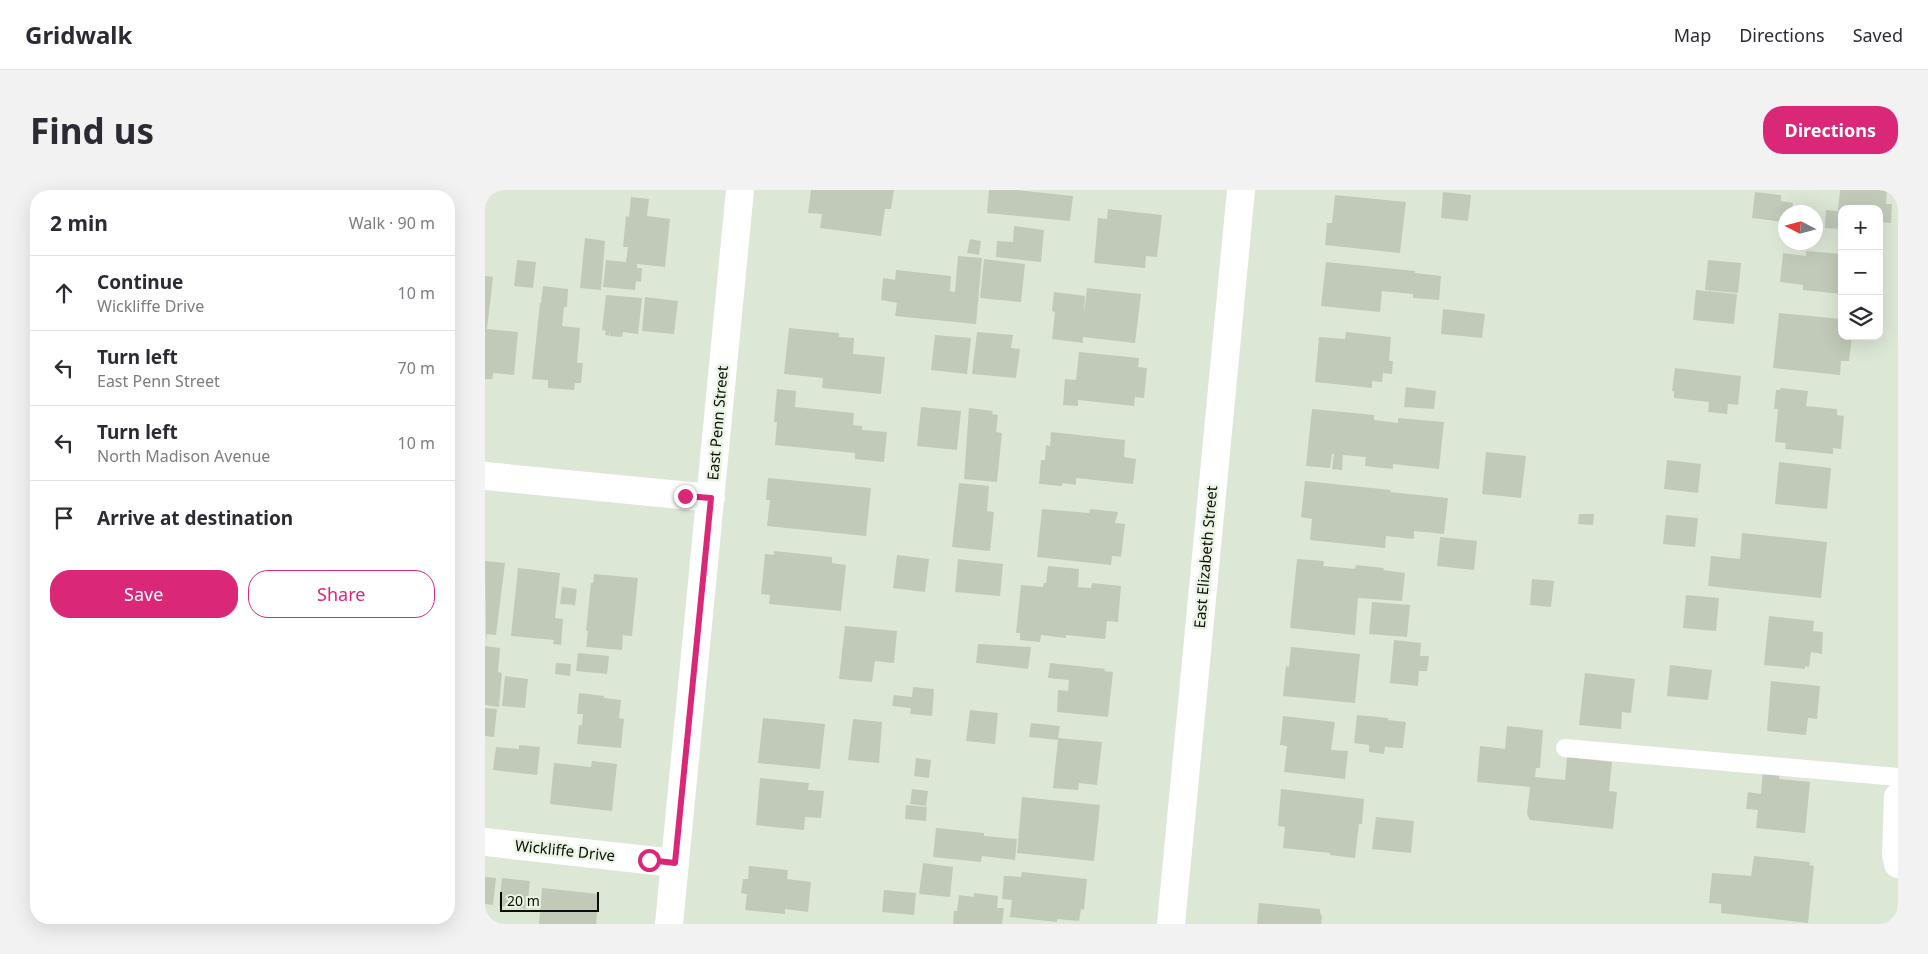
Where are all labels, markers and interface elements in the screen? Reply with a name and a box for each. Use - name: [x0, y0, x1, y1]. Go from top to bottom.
- text: Gridwalk: [25, 18, 132, 51]
- text: Map: [1674, 23, 1711, 47]
- text: Directions: [1739, 23, 1825, 47]
- text: Saved: [1853, 23, 1903, 47]
- button: Directions: [1763, 106, 1898, 154]
- text: Find us: [30, 107, 154, 154]
- north arrow: [1778, 205, 1823, 250]
- map controls: [1838, 205, 1883, 340]
- button: +: [1838, 205, 1883, 250]
- text: 2 min: [50, 209, 108, 237]
- text: Walk · 90 m: [349, 212, 435, 234]
- button: −: [1838, 250, 1883, 295]
- text: Continue: [97, 269, 183, 295]
- icon: ahead: [50, 279, 78, 307]
- text: 10 m: [398, 282, 435, 304]
- text: Wickliffe Drive: [97, 295, 204, 317]
- button: layers: [1838, 295, 1883, 340]
- text: Turn left: [97, 344, 178, 370]
- icon: left: [50, 354, 78, 382]
- text: 70 m: [398, 357, 435, 379]
- street label: East Penn Street: [702, 364, 732, 481]
- text: East Penn Street: [97, 370, 220, 392]
- text: Turn left: [97, 419, 178, 445]
- icon: left: [50, 429, 78, 457]
- text: 10 m: [398, 432, 435, 454]
- text: North Madison Avenue: [97, 445, 270, 467]
- street label: East Elizabeth Street: [1189, 484, 1221, 629]
- route end: [674, 485, 697, 508]
- icon: arrive: [50, 504, 78, 532]
- text: Arrive at destination: [97, 505, 293, 531]
- button: Save: [50, 570, 238, 618]
- button: Share: [248, 570, 435, 618]
- street label: Wickliffe Drive: [514, 835, 616, 865]
- route start: [638, 849, 661, 872]
- scale bar: [500, 889, 599, 912]
- text: 20 m: [507, 891, 540, 910]

